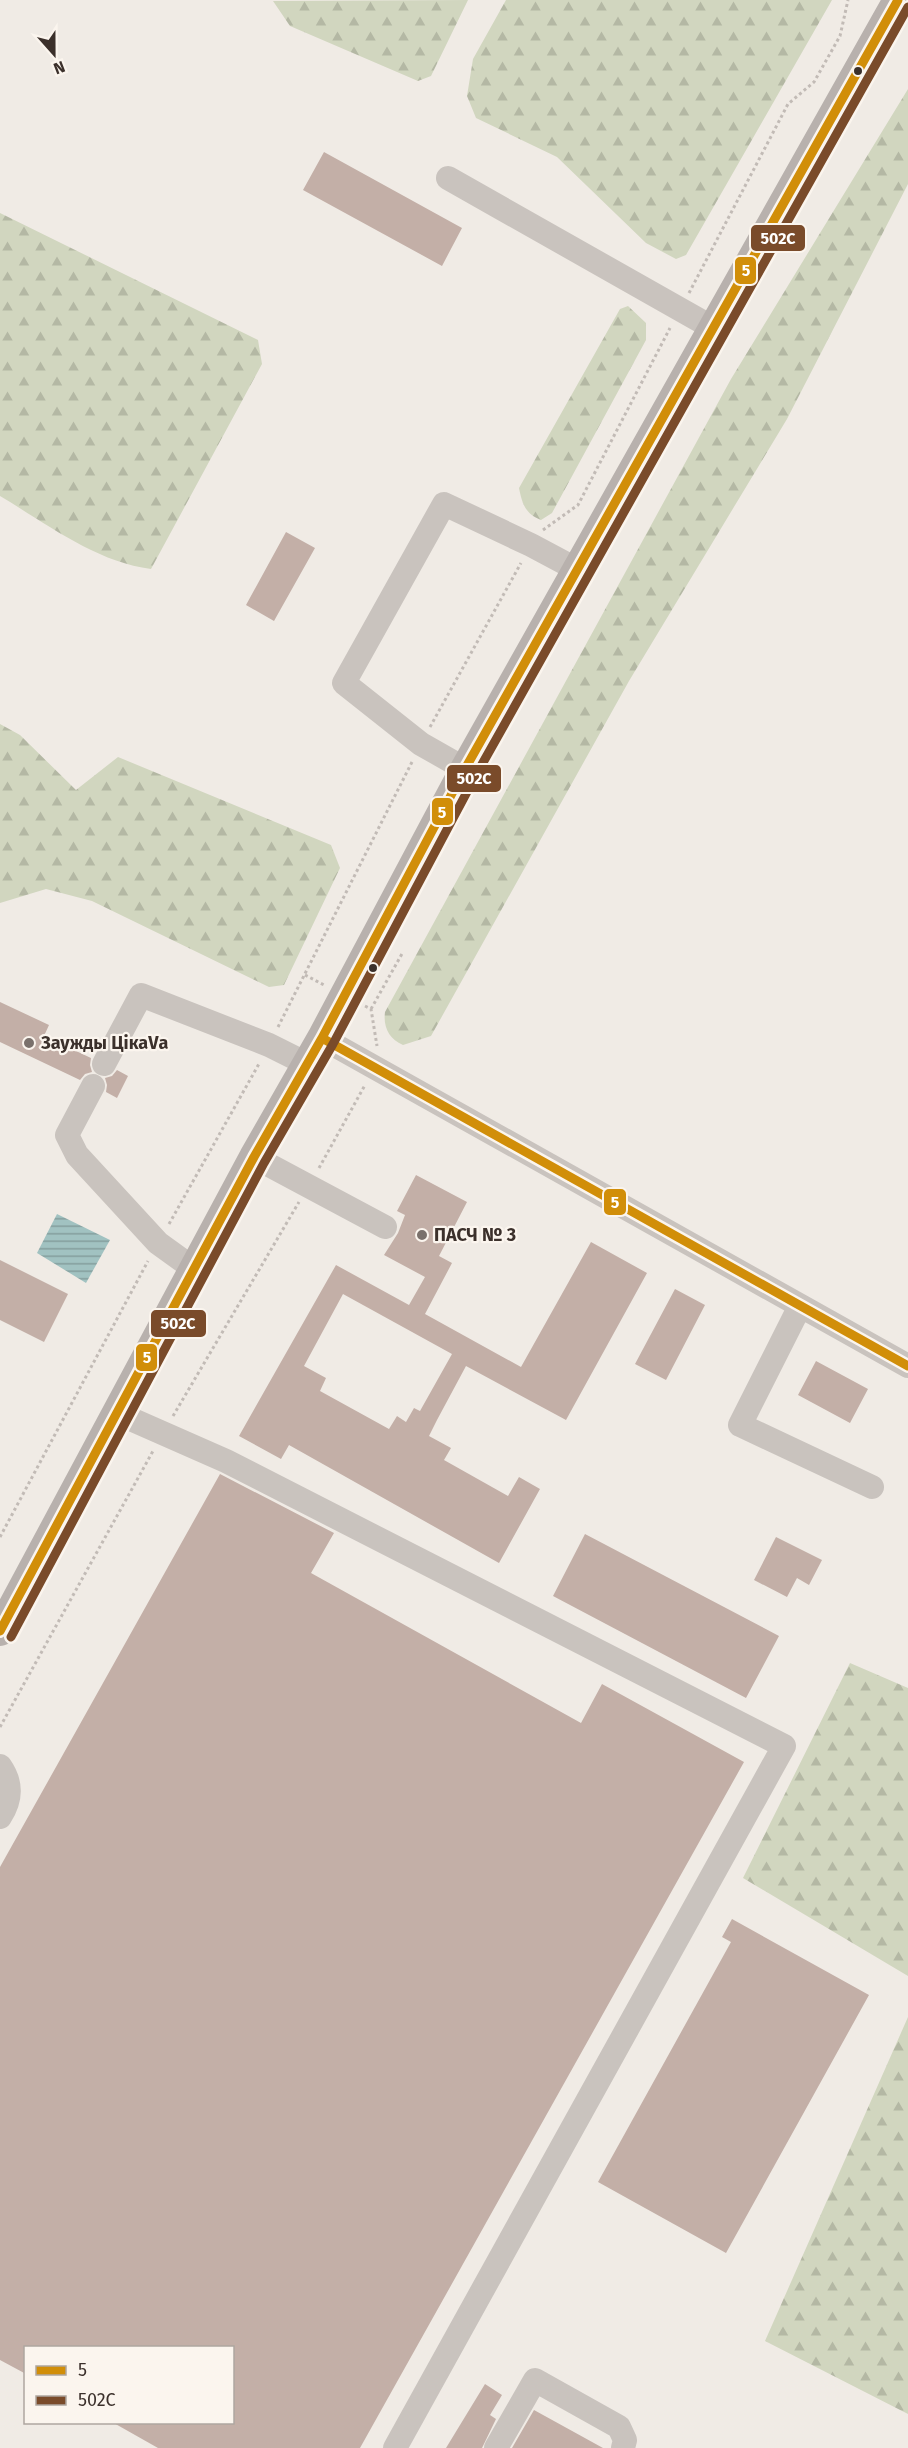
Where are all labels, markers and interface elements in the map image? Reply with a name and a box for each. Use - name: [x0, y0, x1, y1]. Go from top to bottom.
- north arrow: [24, 24, 84, 84]
- text: N: [51, 57, 68, 78]
- unlabelled marker: [852, 65, 864, 77]
- line badge: 502С: [750, 224, 806, 252]
- text: 502С: [760, 229, 796, 248]
- line badge: 5: [734, 256, 757, 285]
- text: 5: [742, 261, 751, 280]
- line badge: 502С: [446, 764, 502, 793]
- text: 502С: [456, 769, 492, 788]
- line badge: 5: [431, 797, 454, 826]
- text: 5: [438, 803, 447, 822]
- unlabelled marker: [367, 962, 379, 974]
- place label: Заужды ЦікаVа: [40, 1032, 168, 1054]
- marker: Заужды ЦікаVа: [22, 1036, 36, 1050]
- line badge: 5: [603, 1188, 627, 1216]
- text: 5: [611, 1193, 620, 1212]
- place label: ПАСЧ № 3: [434, 1224, 516, 1246]
- marker: ПАСЧ № 3: [415, 1228, 429, 1242]
- line badge: 502С: [150, 1309, 207, 1338]
- text: 502С: [160, 1314, 196, 1333]
- line badge: 5: [135, 1343, 158, 1372]
- text: 5: [143, 1348, 152, 1367]
- legend: [24, 2346, 234, 2424]
- text: 5: [78, 2359, 87, 2381]
- text: 502С: [78, 2389, 116, 2411]

